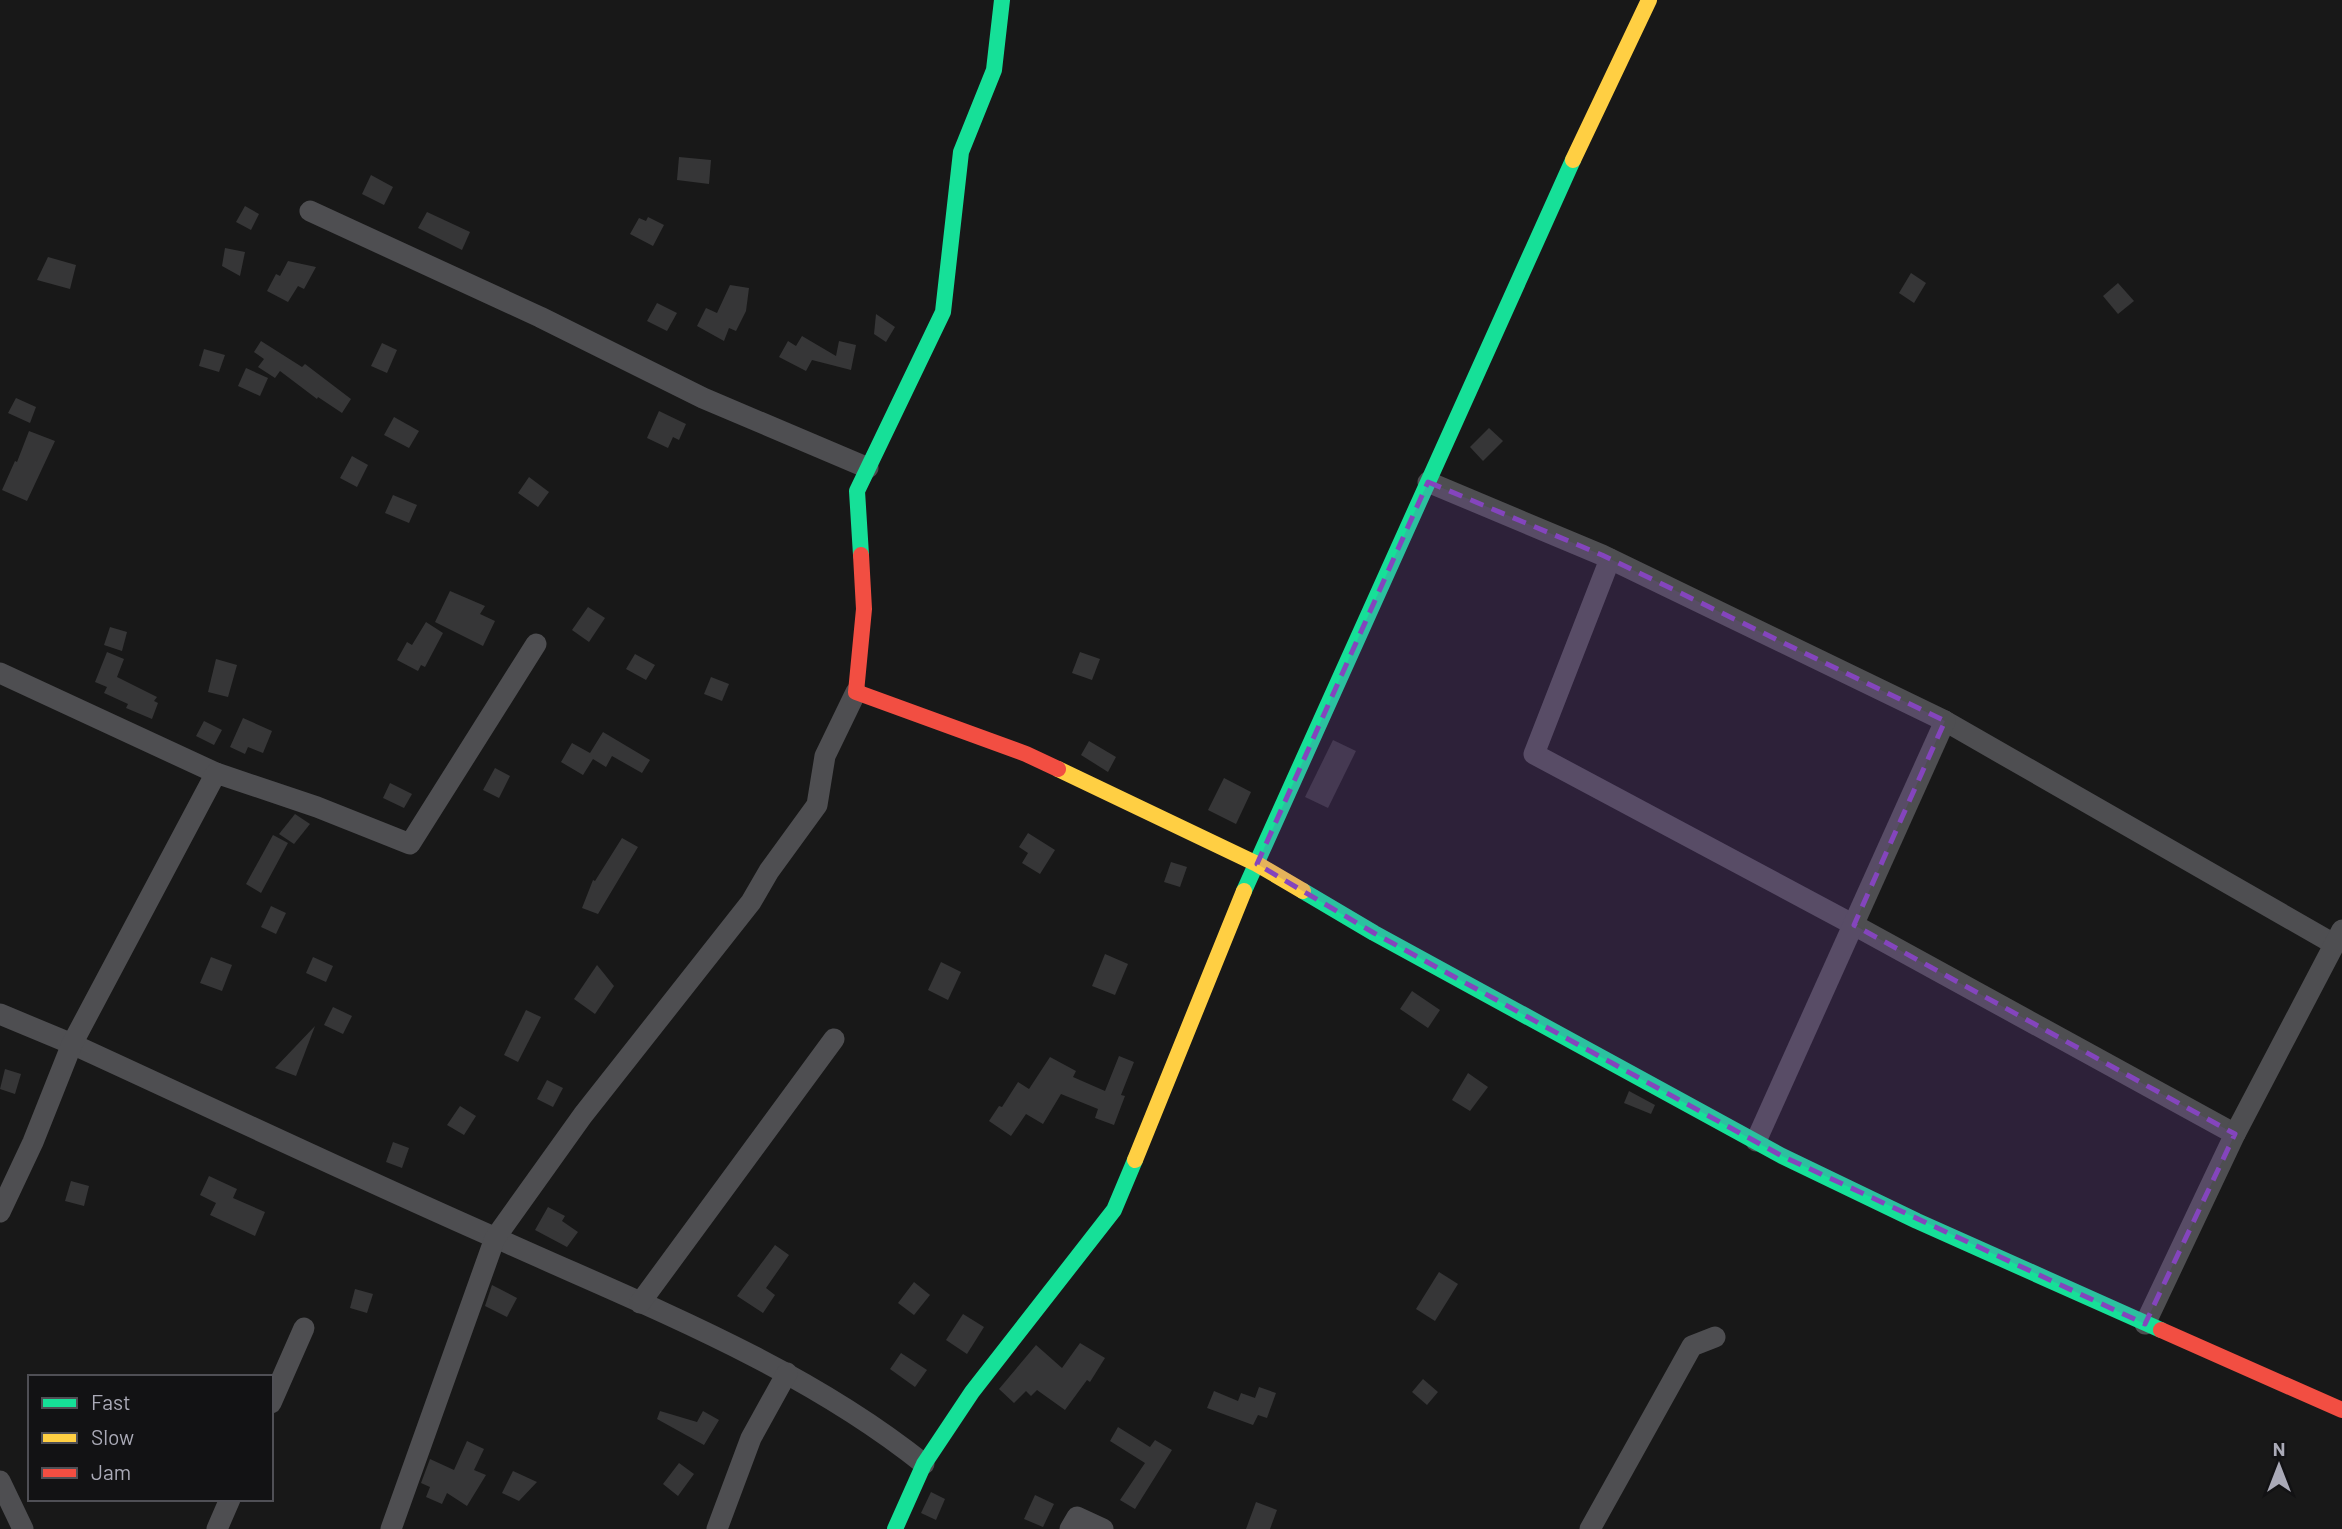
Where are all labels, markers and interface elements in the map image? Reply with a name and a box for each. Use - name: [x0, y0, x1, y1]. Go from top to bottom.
- legend: [28, 1375, 273, 1501]
- text: Fast: [91, 1389, 131, 1414]
- text: Slow: [91, 1424, 134, 1449]
- north arrow: [2244, 1431, 2314, 1501]
- text: N: [2273, 1437, 2285, 1460]
- text: Jam: [91, 1459, 131, 1484]

